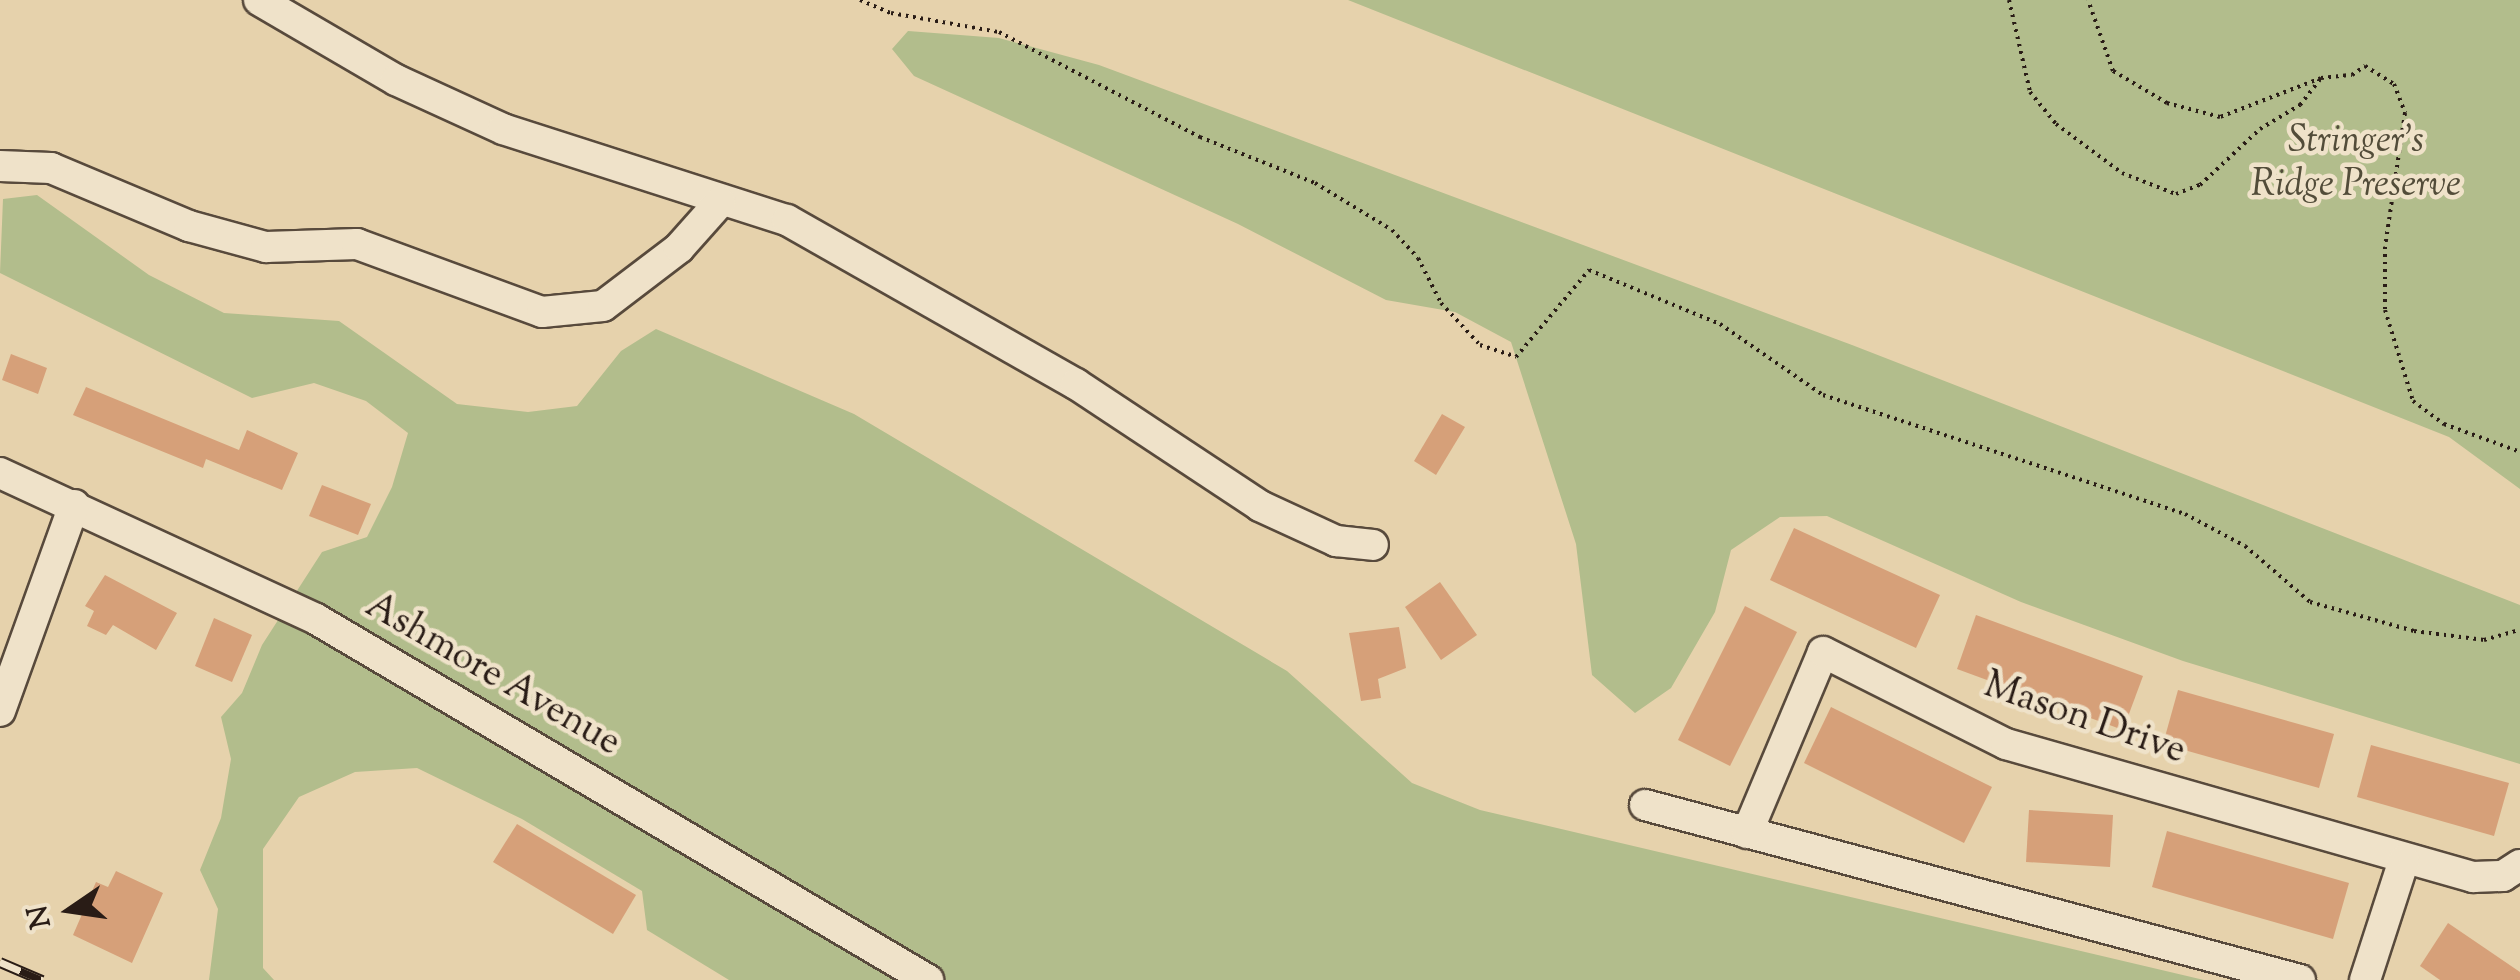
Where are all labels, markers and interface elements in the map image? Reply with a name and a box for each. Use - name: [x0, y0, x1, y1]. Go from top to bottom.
- park label: Stringer's Ridge Preserve: [2251, 120, 2461, 210]
- street label: Ashmore Avenue: [356, 585, 628, 767]
- street label: Mason Drive: [1977, 664, 2191, 776]
- north arrow: [20, 860, 120, 960]
- text: N: [19, 901, 63, 932]

